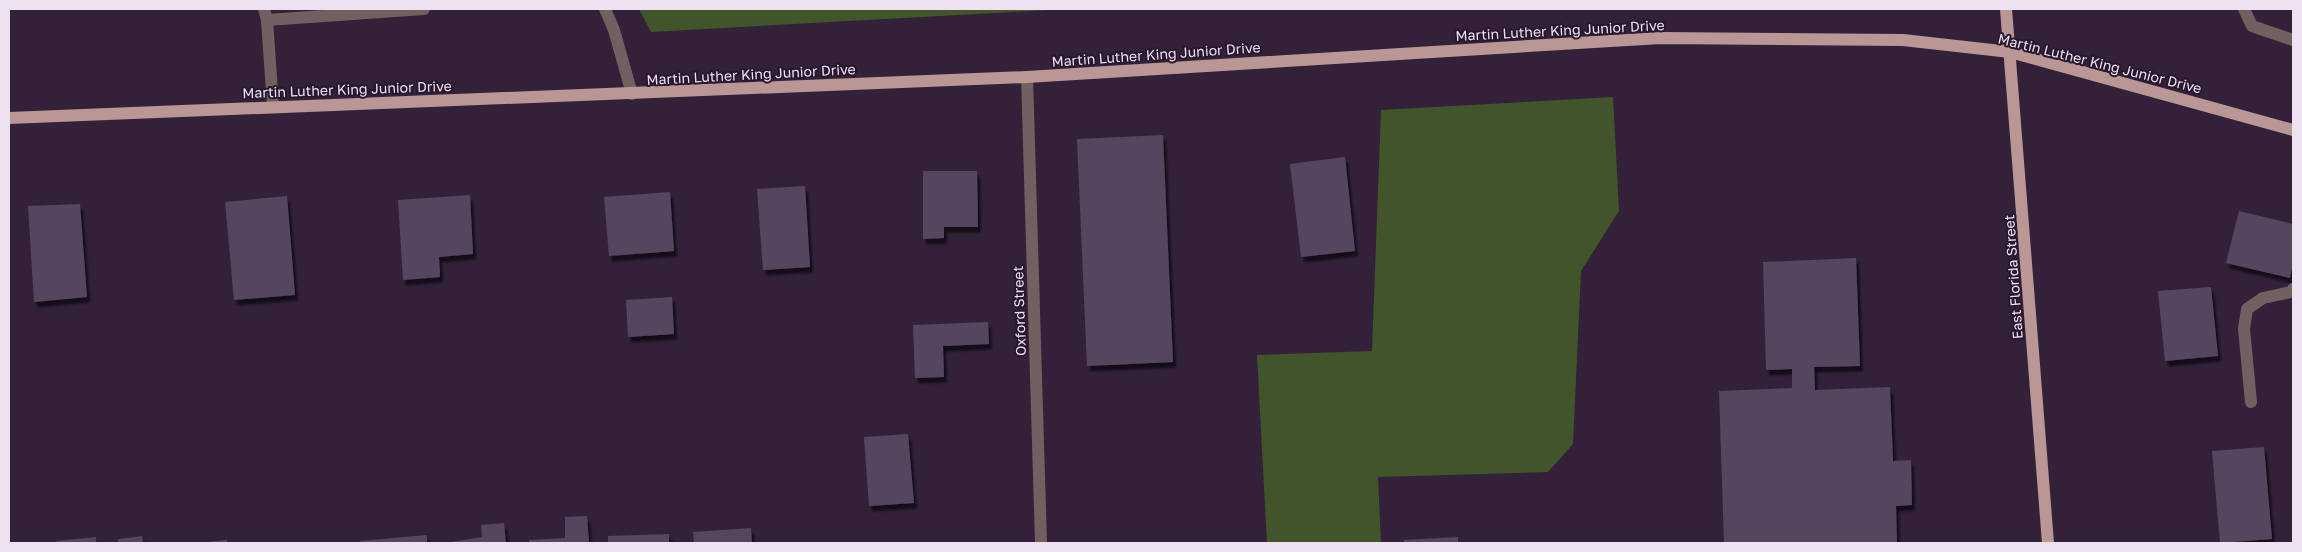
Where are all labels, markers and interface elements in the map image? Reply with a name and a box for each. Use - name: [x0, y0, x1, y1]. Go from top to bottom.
- street label: Martin Luther King Junior Drive: [1455, 16, 1665, 44]
- street label: Martin Luther King Junior Drive: [1996, 29, 2204, 97]
- street label: Martin Luther King Junior Drive: [1051, 38, 1261, 70]
- street label: Martin Luther King Junior Drive: [646, 60, 856, 88]
- street label: Martin Luther King Junior Drive: [242, 77, 452, 101]
- street label: East Florida Street: [2000, 214, 2026, 340]
- street label: Oxford Street: [1009, 266, 1029, 356]

